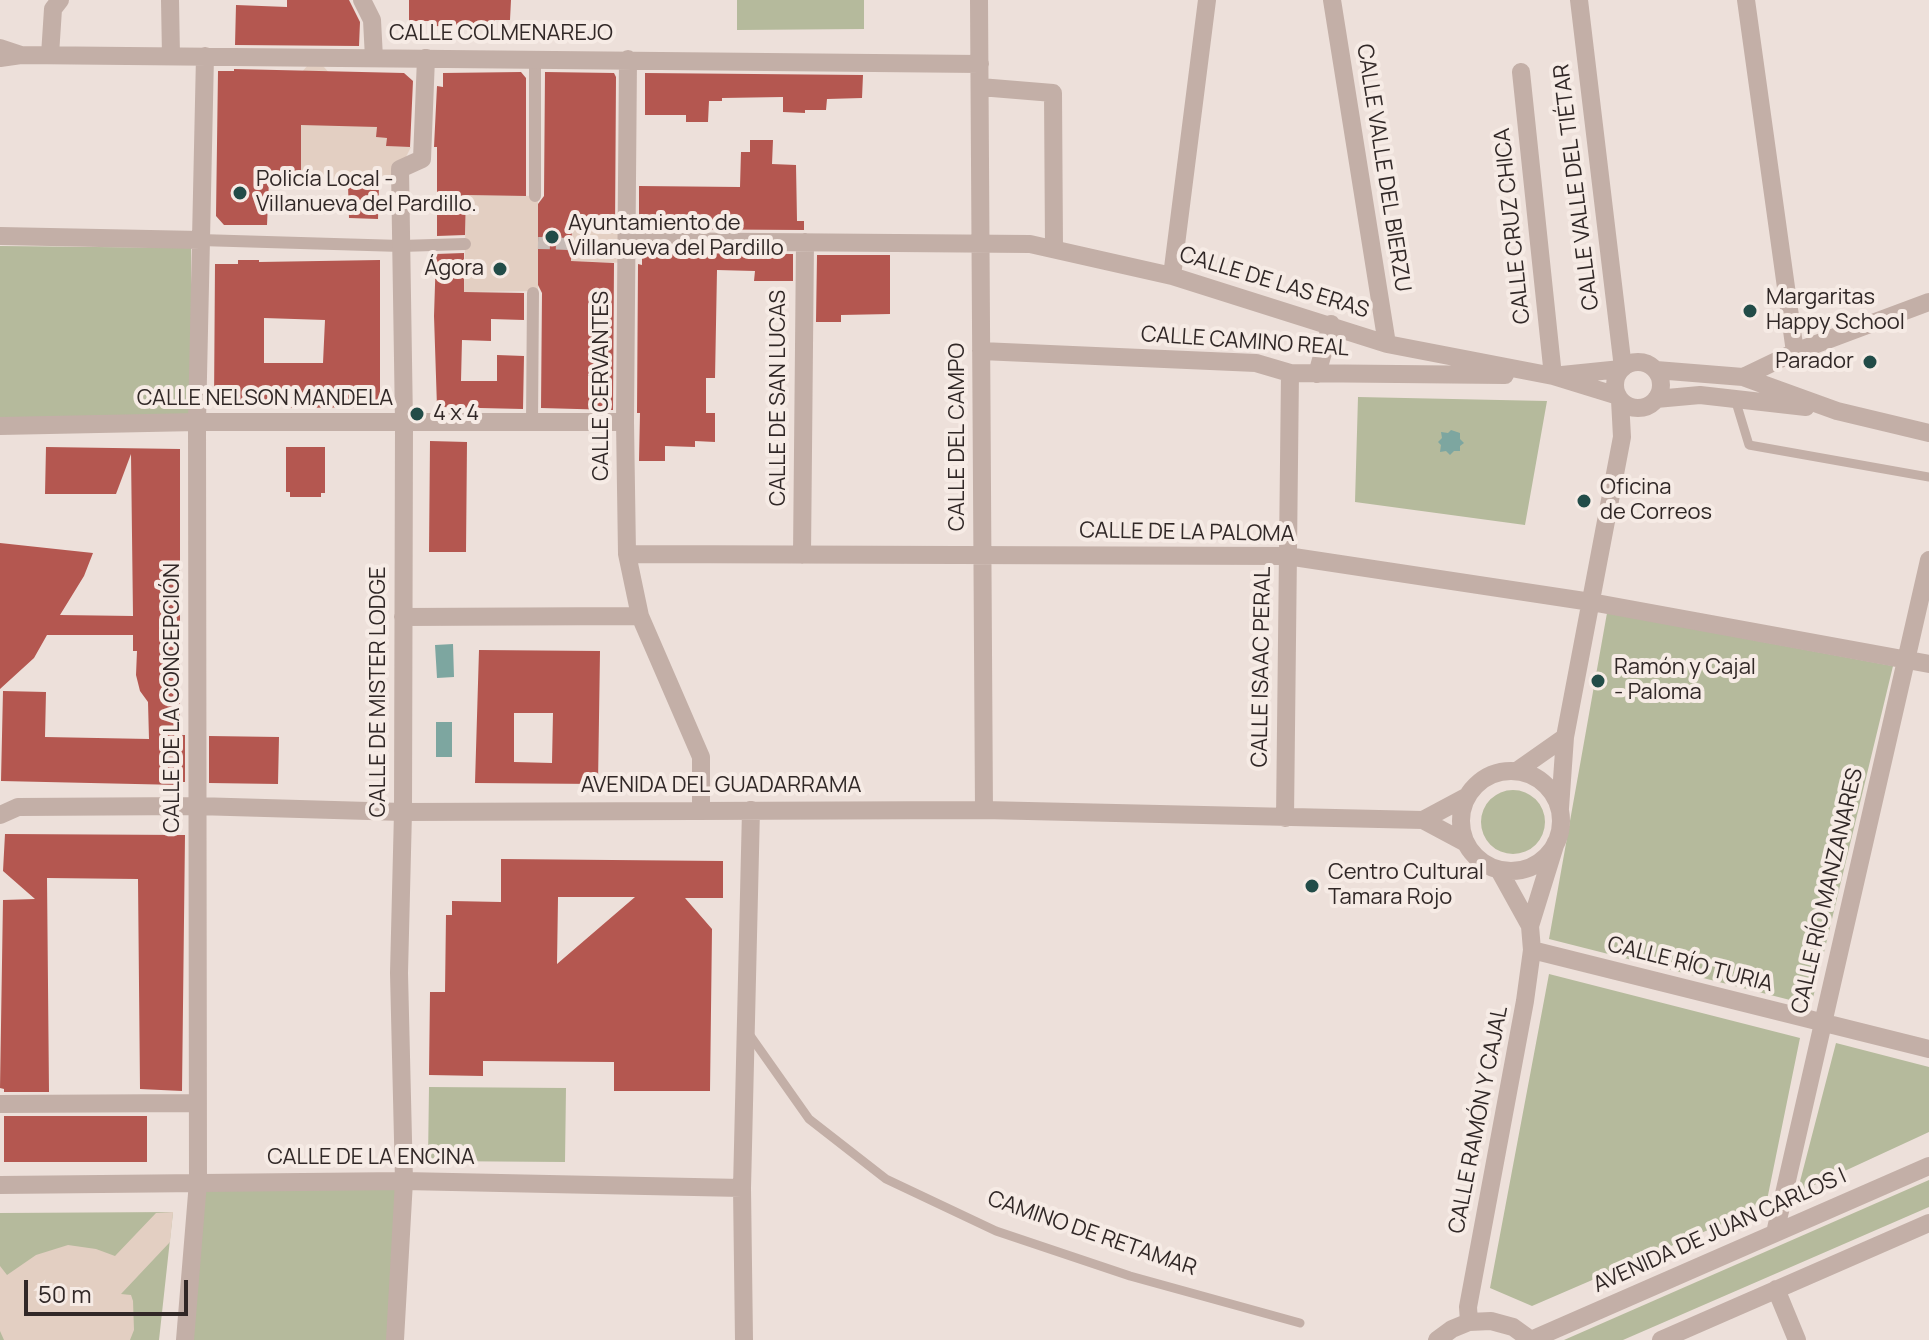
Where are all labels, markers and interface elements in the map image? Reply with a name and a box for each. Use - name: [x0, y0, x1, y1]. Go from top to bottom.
- street label: CALLE COLMENAREJO: [389, 21, 613, 47]
- street label: CALLE VALLE DEL BIERZU: [1350, 42, 1416, 294]
- street label: CALLE VALLE DEL TIÉTAR: [1549, 62, 1605, 312]
- street label: CALLE CRUZ CHICA: [1490, 127, 1536, 325]
- place label: Policía Local - Villanueva del Pardillo.: [256, 167, 477, 218]
- marker: Policía Local - Villanueva del Pardillo.: [231, 184, 249, 202]
- place label: Ayuntamiento de Villanueva del Pardillo: [568, 211, 784, 262]
- marker: Ayuntamiento de Villanueva del Pardillo: [543, 228, 561, 246]
- street label: CALLE DE LAS ERAS: [1176, 242, 1372, 324]
- place label: Ágora: [424, 256, 484, 282]
- marker: Ágora: [491, 260, 509, 278]
- place label: Margaritas Happy School: [1766, 285, 1905, 336]
- street label: CALLE DE SAN LUCAS: [766, 290, 792, 506]
- street label: CALLE CERVANTES: [589, 291, 615, 481]
- marker: Margaritas Happy School: [1741, 302, 1759, 320]
- street label: CALLE CAMINO REAL: [1140, 322, 1350, 362]
- street label: CALLE DEL CAMPO: [945, 343, 971, 531]
- place label: Parador: [1775, 349, 1854, 375]
- marker: Parador: [1861, 353, 1879, 371]
- street label: CALLE NELSON MANDELA: [137, 386, 393, 412]
- place label: 4 x 4: [433, 401, 479, 427]
- marker: 4 x 4: [408, 405, 426, 423]
- place label: Oficina de Correos: [1600, 475, 1712, 526]
- marker: Oficina de Correos: [1575, 492, 1593, 510]
- street label: CALLE DE LA PALOMA: [1079, 518, 1295, 548]
- street label: CALLE DE LA CONCEPCIÓN: [160, 563, 186, 833]
- street label: CALLE DE MISTER LODGE: [366, 566, 392, 818]
- street label: CALLE ISAAC PERAL: [1247, 566, 1277, 768]
- place label: Ramón y Cajal - Paloma: [1614, 655, 1756, 706]
- marker: Ramón y Cajal - Paloma: [1589, 672, 1607, 690]
- street label: CALLE RÍO MANZANARES: [1787, 766, 1869, 1016]
- street label: AVENIDA DEL GUADARRAMA: [581, 773, 861, 799]
- place label: Centro Cultural Tamara Rojo: [1328, 860, 1484, 912]
- marker: Centro Cultural Tamara Rojo: [1303, 877, 1321, 895]
- street label: CALLE RÍO TURIA: [1605, 932, 1775, 998]
- street label: CALLE RAMÓN Y CAJAL: [1444, 1004, 1514, 1236]
- street label: CALLE DE LA ENCINA: [267, 1145, 475, 1171]
- street label: AVENIDA DE JUAN CARLOS I: [1589, 1163, 1851, 1299]
- street label: CAMINO DE RETAMAR: [984, 1186, 1200, 1282]
- scale bar: [28, 1264, 192, 1314]
- text: 50 m: [38, 1277, 92, 1310]

